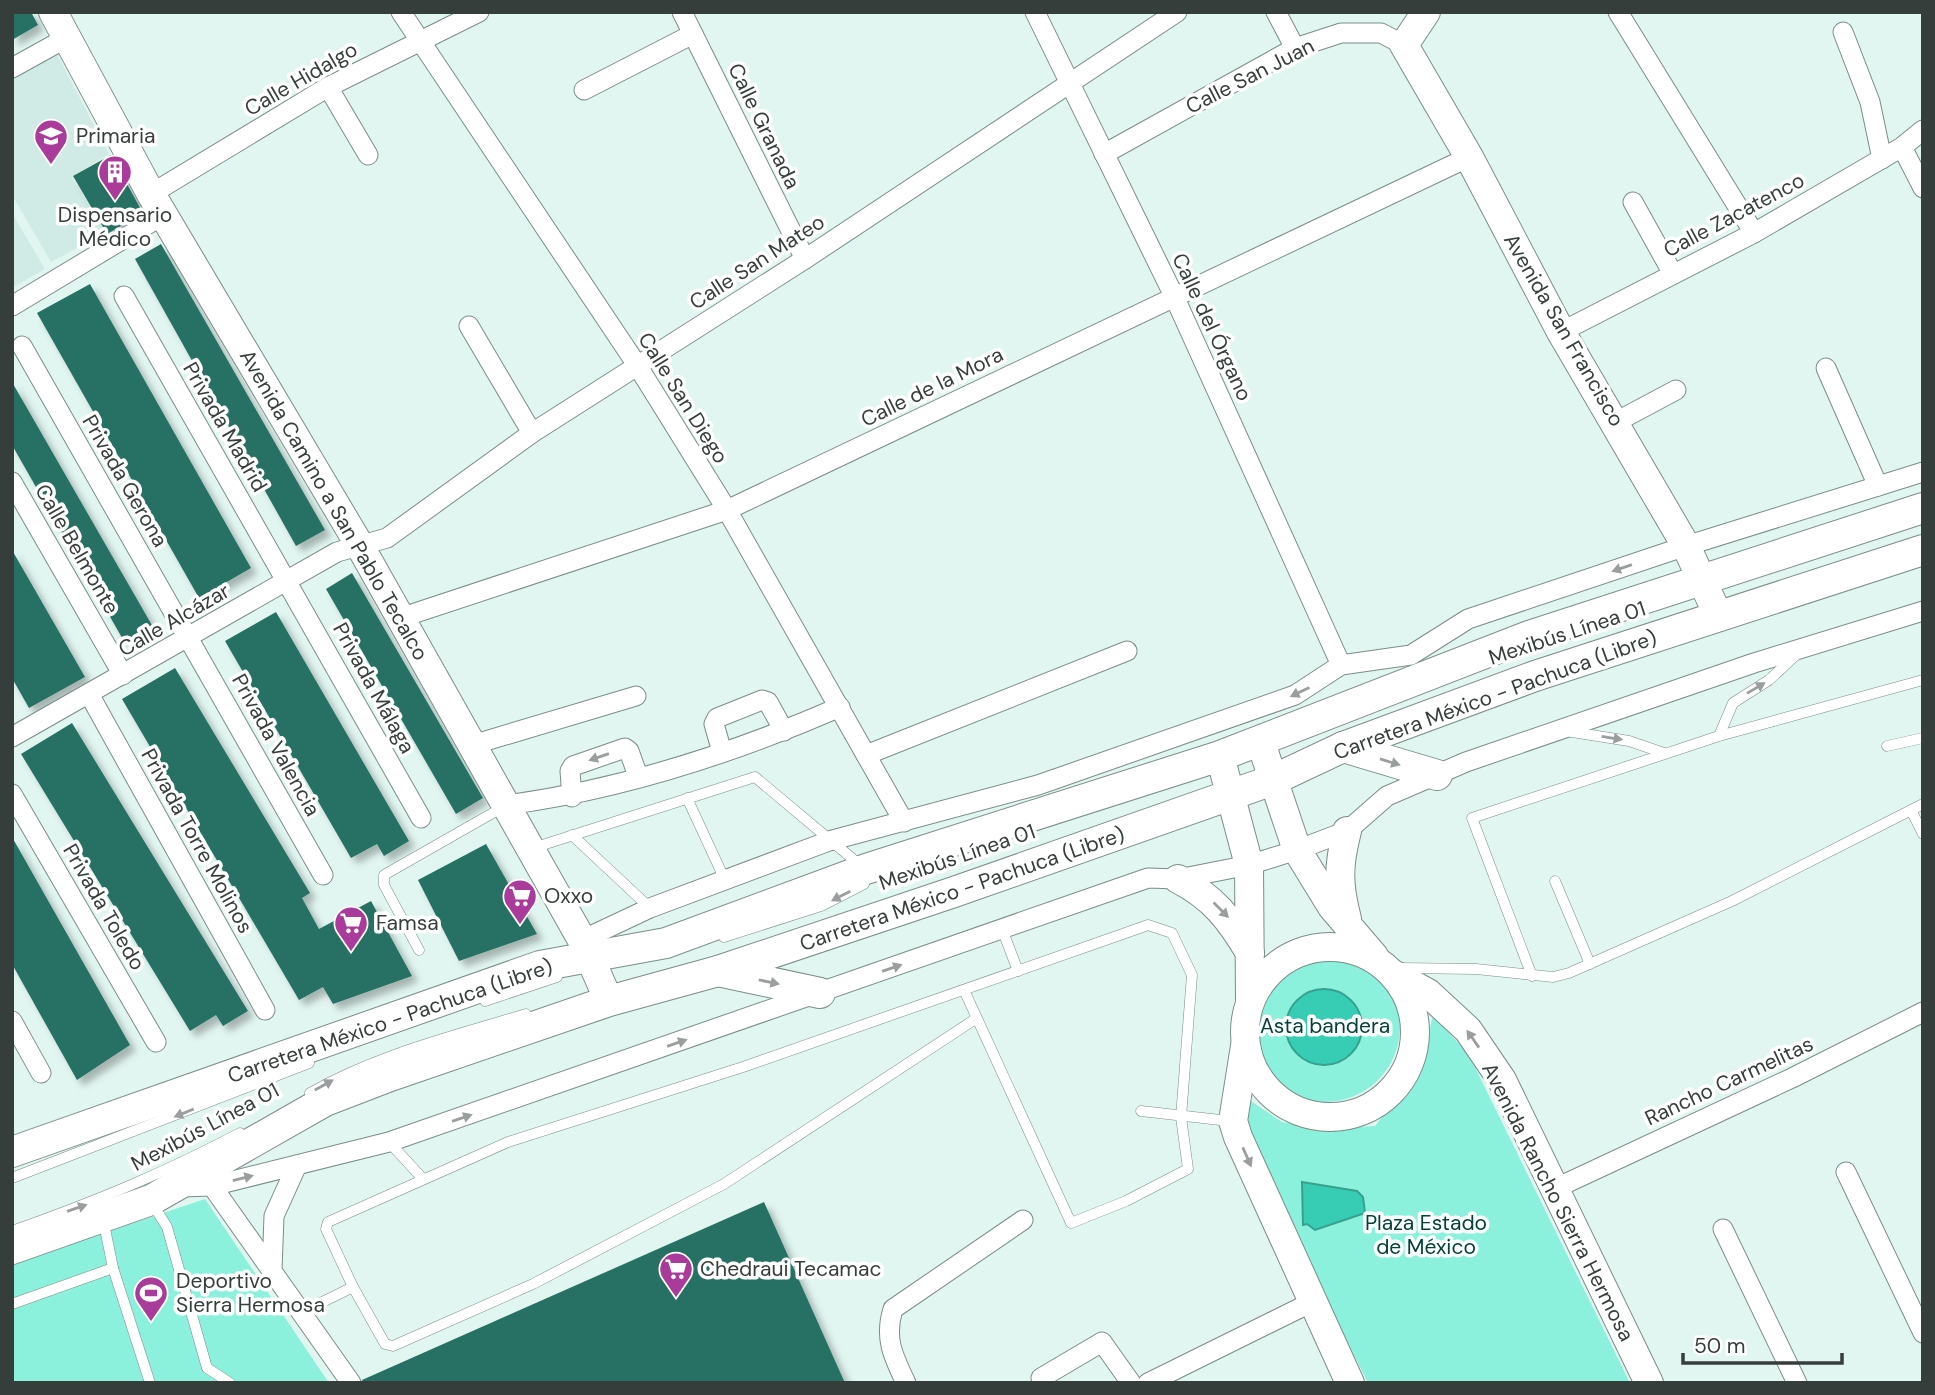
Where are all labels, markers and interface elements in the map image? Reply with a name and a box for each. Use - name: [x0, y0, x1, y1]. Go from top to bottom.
- street label: Calle San Juan: [1181, 32, 1319, 120]
- street label: Calle Hidalgo: [240, 35, 362, 123]
- street label: Calle Granada: [721, 58, 807, 194]
- school or university icon: Primaria: [32, 117, 70, 166]
- place label: Primaria: [76, 122, 155, 150]
- building icon: Dispensario Médico: [96, 153, 134, 202]
- street label: Calle Zacatenco: [1659, 166, 1809, 264]
- place label: Dispensario Médico: [58, 201, 172, 253]
- street label: Calle San Mateo: [684, 208, 830, 316]
- street label: Avenida San Francisco: [1497, 228, 1631, 432]
- street label: Calle del Órgano: [1165, 249, 1259, 405]
- street label: Calle San Diego: [631, 327, 735, 469]
- street label: Calle de la Mora: [856, 340, 1008, 434]
- street label: Avenida Camino a San Pablo Tecalco: [233, 344, 435, 666]
- street label: Privada Madrid: [177, 357, 273, 497]
- street label: Privada Gerona: [76, 410, 174, 552]
- street label: Calle Belmonte: [28, 479, 126, 619]
- one-way arrow: [1611, 563, 1632, 573]
- street label: Calle Alcázar: [113, 577, 235, 663]
- street label: Mexibús Línea 01: [1485, 594, 1649, 672]
- street label: Privada Málaga: [326, 618, 422, 758]
- street label: Carretera México - Pachuca (Libre): [1330, 623, 1660, 767]
- street label: Privada Valencia: [225, 669, 327, 821]
- one-way arrow: [1746, 682, 1765, 695]
- one-way arrow: [1290, 686, 1310, 698]
- one-way arrow: [1601, 733, 1623, 744]
- street label: Privada Torre Molinos: [135, 744, 259, 938]
- one-way arrow: [589, 752, 610, 763]
- one-way arrow: [1379, 758, 1400, 768]
- street label: Mexibús Línea 01: [875, 817, 1039, 897]
- street label: Carretera México - Pachuca (Libre): [796, 820, 1128, 958]
- street label: Privada Toledo: [56, 839, 152, 975]
- supermarket icon: Oxxo: [501, 877, 539, 926]
- place label: Oxxo: [544, 882, 593, 910]
- one-way arrow: [831, 890, 851, 901]
- one-way arrow: [1213, 901, 1229, 918]
- supermarket icon: Famsa: [332, 904, 370, 953]
- place label: Famsa: [376, 909, 439, 937]
- street label: Carretera México - Pachuca (Libre): [224, 952, 556, 1090]
- one-way arrow: [881, 962, 902, 973]
- one-way arrow: [758, 976, 780, 987]
- park label: Asta bandera: [1260, 1012, 1390, 1040]
- one-way arrow: [1466, 1030, 1480, 1048]
- street label: Rancho Carmelitas: [1640, 1030, 1818, 1132]
- one-way arrow: [666, 1037, 687, 1048]
- street label: Avenida Rancho Sierra Hermosa: [1475, 1058, 1641, 1346]
- street label: Mexibús Línea 01: [126, 1076, 284, 1178]
- one-way arrow: [314, 1079, 334, 1091]
- one-way arrow: [174, 1108, 195, 1119]
- one-way arrow: [452, 1112, 473, 1123]
- one-way arrow: [1242, 1147, 1253, 1168]
- one-way arrow: [232, 1172, 254, 1183]
- one-way arrow: [66, 1202, 87, 1213]
- park label: Plaza Estado de México: [1365, 1209, 1487, 1261]
- supermarket icon: Chedraui Tecamac: [657, 1250, 695, 1299]
- place label: Chedraui Tecamac: [700, 1255, 881, 1283]
- place label: Deportivo Sierra Hermosa: [176, 1267, 325, 1319]
- sports icon: Deportivo Sierra Hermosa: [132, 1274, 170, 1323]
- scale bar: [1683, 1322, 1842, 1366]
- text: 50 m: [1694, 1332, 1745, 1360]

